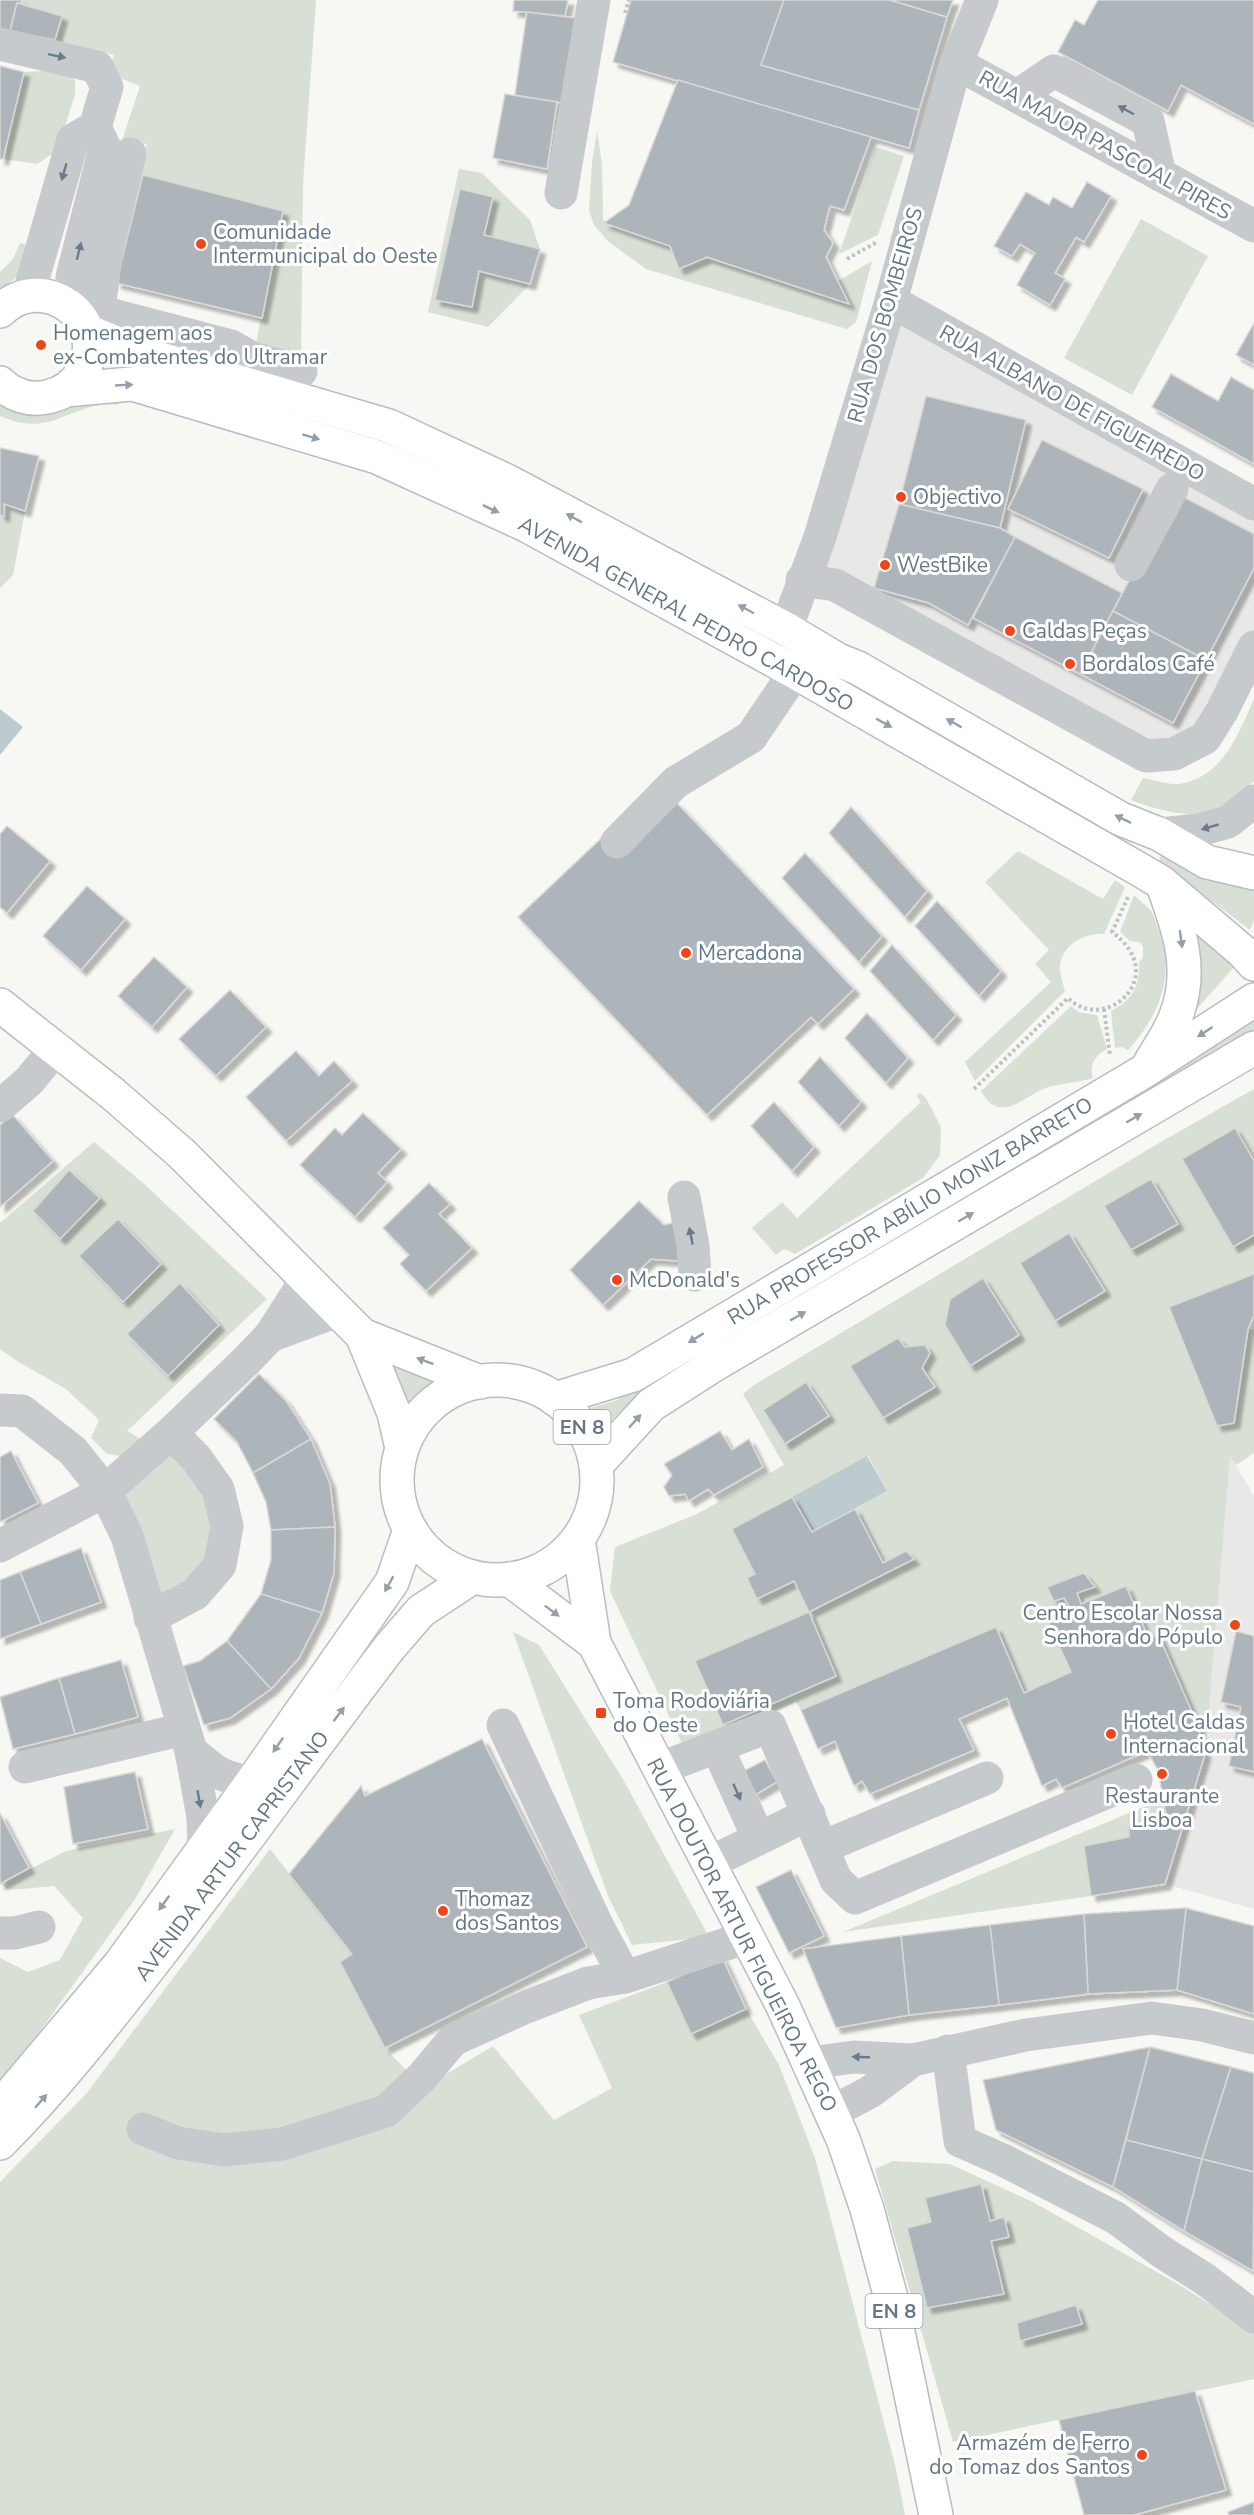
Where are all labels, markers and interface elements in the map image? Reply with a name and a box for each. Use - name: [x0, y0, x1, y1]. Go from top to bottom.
- one-way arrow: [48, 52, 67, 62]
- street label: RUA MAJOR PASCOAL PIRES: [974, 64, 1237, 226]
- one-way arrow: [1117, 105, 1134, 115]
- one-way arrow: [59, 164, 68, 182]
- street label: RUA DOS BOMBEIROS: [841, 204, 929, 426]
- place label: Comunidade Intermunicipal do Oeste: [213, 218, 437, 270]
- marker: Comunidade Intermunicipal do Oeste: [194, 237, 208, 251]
- one-way arrow: [74, 241, 84, 260]
- street label: RUA ALBANO DE FIGUEIREDO: [934, 318, 1210, 488]
- place label: Homenagem aos ex-Combatentes do Ultramar: [53, 319, 328, 371]
- marker: Homenagem aos ex-Combatentes do Ultramar: [34, 338, 48, 352]
- one-way arrow: [114, 380, 133, 389]
- one-way arrow: [302, 433, 320, 442]
- place label: Objectivo: [913, 483, 1002, 511]
- marker: Objectivo: [894, 490, 908, 504]
- one-way arrow: [483, 505, 500, 514]
- street label: AVENIDA GENERAL PEDRO CARDOSO: [513, 510, 859, 718]
- one-way arrow: [565, 513, 582, 523]
- place label: WestBike: [897, 551, 988, 579]
- marker: WestBike: [878, 558, 892, 572]
- one-way arrow: [738, 604, 755, 614]
- place label: Caldas Peças: [1022, 617, 1147, 645]
- marker: Caldas Peças: [1003, 624, 1017, 638]
- place label: Bordalos Café: [1082, 650, 1215, 678]
- marker: Bordalos Café: [1063, 657, 1077, 671]
- one-way arrow: [946, 717, 962, 728]
- one-way arrow: [876, 718, 893, 728]
- one-way arrow: [1115, 814, 1132, 824]
- one-way arrow: [1201, 823, 1219, 832]
- one-way arrow: [1176, 929, 1185, 948]
- place label: Mercadona: [698, 939, 802, 967]
- marker: Mercadona: [679, 946, 693, 960]
- one-way arrow: [1197, 1026, 1213, 1037]
- street label: RUA PROFESSOR ABÍLIO MONIZ BARRETO: [722, 1090, 1098, 1332]
- one-way arrow: [1126, 1113, 1143, 1123]
- one-way arrow: [958, 1211, 974, 1222]
- one-way arrow: [686, 1226, 695, 1245]
- place label: McDonald's: [629, 1266, 740, 1294]
- marker: McDonald's: [610, 1273, 624, 1287]
- one-way arrow: [790, 1310, 806, 1321]
- one-way arrow: [688, 1332, 704, 1343]
- one-way arrow: [416, 1356, 434, 1365]
- road number: EN 8: [554, 1410, 610, 1444]
- one-way arrow: [628, 1414, 641, 1429]
- one-way arrow: [384, 1576, 394, 1593]
- place label: Centro Escolar Nossa Senhora do Pópulo: [1023, 1599, 1223, 1651]
- one-way arrow: [544, 1605, 559, 1617]
- marker: Centro Escolar Nossa Senhora do Pópulo: [1228, 1618, 1242, 1632]
- place label: Toma Rodoviária do Oeste: [613, 1687, 770, 1739]
- one-way arrow: [332, 1706, 344, 1721]
- marker: Toma Rodoviária do Oeste: [594, 1706, 608, 1720]
- place label: Hotel Caldas Internacional: [1123, 1708, 1246, 1760]
- street label: AVENIDA ARTUR CAPRISTANO: [129, 1725, 335, 1987]
- marker: Hotel Caldas Internacional: [1104, 1727, 1118, 1741]
- one-way arrow: [272, 1736, 284, 1752]
- street label: RUA DOUTOR ARTUR FIGUEIROA REGO: [640, 1753, 844, 2117]
- marker: Restaurante Lisboa: [1155, 1767, 1169, 1781]
- place label: Restaurante Lisboa: [1105, 1782, 1219, 1834]
- one-way arrow: [733, 1783, 743, 1801]
- one-way arrow: [195, 1790, 204, 1809]
- place label: Thomaz dos Santos: [455, 1885, 559, 1937]
- one-way arrow: [158, 1894, 170, 1910]
- marker: Thomaz dos Santos: [436, 1904, 450, 1918]
- one-way arrow: [852, 2053, 871, 2062]
- one-way arrow: [34, 2094, 47, 2109]
- road number: EN 8: [866, 2294, 922, 2328]
- place label: Armazém de Ferro do Tomaz dos Santos: [929, 2429, 1130, 2481]
- marker: Armazém de Ferro do Tomaz dos Santos: [1135, 2448, 1149, 2462]

